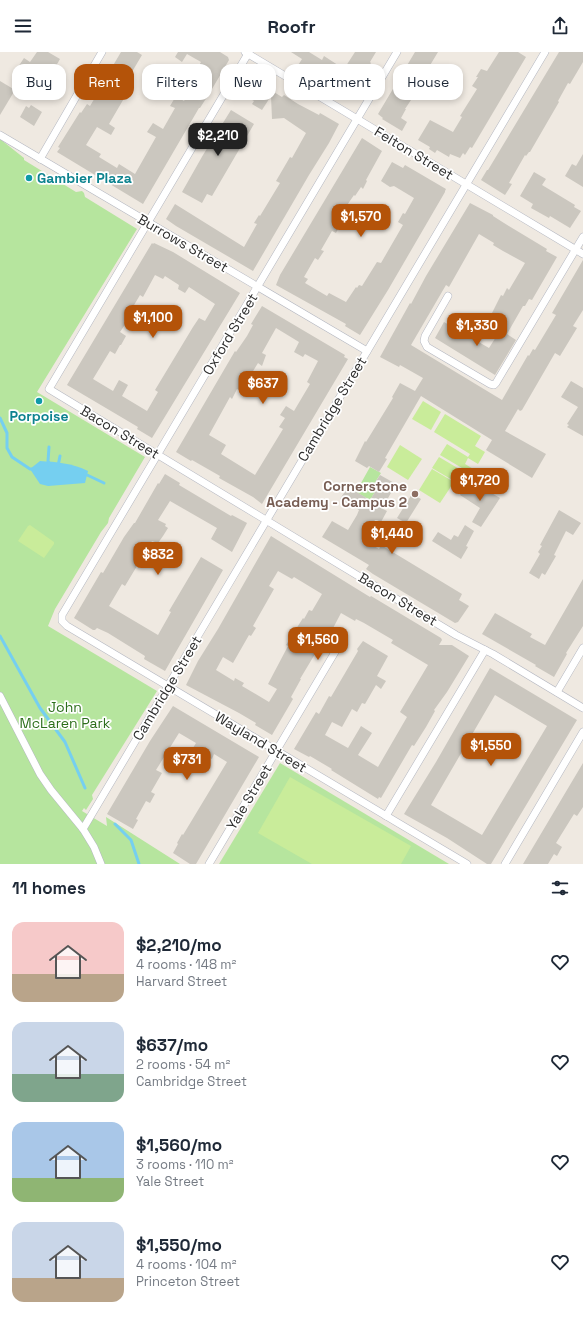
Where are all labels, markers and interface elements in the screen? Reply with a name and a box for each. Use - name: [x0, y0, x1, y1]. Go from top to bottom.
- icon: menu: [12, 15, 34, 37]
- text: Roofr: [267, 15, 316, 38]
- icon: share: [549, 15, 571, 37]
- chip: Buy: [12, 64, 66, 100]
- chip: Rent: [74, 64, 134, 100]
- chip: Filters: [142, 64, 212, 100]
- chip: New: [220, 64, 276, 100]
- chip: Apartment: [284, 64, 385, 100]
- chip: House: [393, 64, 463, 100]
- street label: Felton Street: [371, 122, 457, 184]
- pin: $2,210: [185, 123, 251, 157]
- text: $2,210: [197, 127, 239, 144]
- place label: Gambier Plaza: [37, 169, 132, 187]
- marker: Gambier Plaza: [24, 173, 34, 183]
- pin: $1,570: [328, 204, 394, 238]
- text: $1,570: [341, 208, 381, 225]
- street label: Burrows Street: [135, 210, 231, 276]
- street label: Oxford Street: [198, 290, 262, 378]
- pin: $1,100: [120, 305, 186, 339]
- text: $1,100: [133, 309, 173, 326]
- pin: $1,330: [444, 313, 510, 347]
- text: $1,330: [456, 317, 498, 334]
- street label: Cambridge Street: [294, 353, 370, 465]
- pin: $637: [239, 371, 287, 405]
- text: $637: [247, 375, 279, 392]
- marker: Porpoise: [34, 396, 44, 406]
- street label: Bacon Street: [77, 401, 163, 463]
- place label: Porpoise: [9, 407, 69, 425]
- pin: $1,720: [447, 468, 513, 502]
- text: $1,720: [460, 472, 500, 489]
- place label: Cornerstone Academy - Campus 2: [266, 477, 407, 511]
- marker: Cornerstone Academy - Campus 2: [410, 489, 420, 499]
- pin: $1,440: [359, 521, 425, 555]
- text: $1,440: [371, 525, 413, 542]
- pin: $832: [134, 542, 182, 576]
- text: $832: [142, 546, 174, 563]
- street label: Bacon Street: [355, 568, 441, 630]
- pin: $1,560: [285, 627, 351, 661]
- text: $1,560: [297, 631, 339, 648]
- street label: Cambridge Street: [129, 632, 205, 744]
- park label: John McLaren Park: [20, 698, 111, 732]
- street label: Wayland Street: [212, 707, 310, 777]
- pin: $1,550: [458, 733, 524, 767]
- text: $1,550: [470, 737, 512, 754]
- pin: $731: [163, 747, 211, 781]
- text: $731: [173, 751, 201, 768]
- street label: Yale Street: [222, 761, 276, 833]
- text: 11 homes: [12, 877, 86, 899]
- icon: filters: [549, 877, 571, 899]
- text: $2,210/mo: [136, 934, 222, 956]
- icon: home: [44, 938, 92, 986]
- icon: heart: [549, 951, 571, 973]
- text: 4 rooms · 148 m²: [136, 956, 236, 973]
- text: Harvard Street: [136, 973, 227, 990]
- text: $637/mo: [136, 1034, 208, 1056]
- icon: home: [44, 1038, 92, 1086]
- icon: heart: [549, 1051, 571, 1073]
- text: 2 rooms · 54 m²: [136, 1056, 230, 1073]
- text: Cambridge Street: [136, 1073, 247, 1090]
- text: $1,560/mo: [136, 1134, 222, 1156]
- icon: home: [44, 1138, 92, 1186]
- icon: heart: [549, 1151, 571, 1173]
- text: 3 rooms · 110 m²: [136, 1156, 234, 1173]
- text: Yale Street: [136, 1173, 204, 1190]
- text: $1,550/mo: [136, 1234, 222, 1256]
- icon: home: [44, 1238, 92, 1286]
- icon: heart: [549, 1251, 571, 1273]
- text: 4 rooms · 104 m²: [136, 1256, 237, 1273]
- text: Princeton Street: [136, 1273, 240, 1290]

